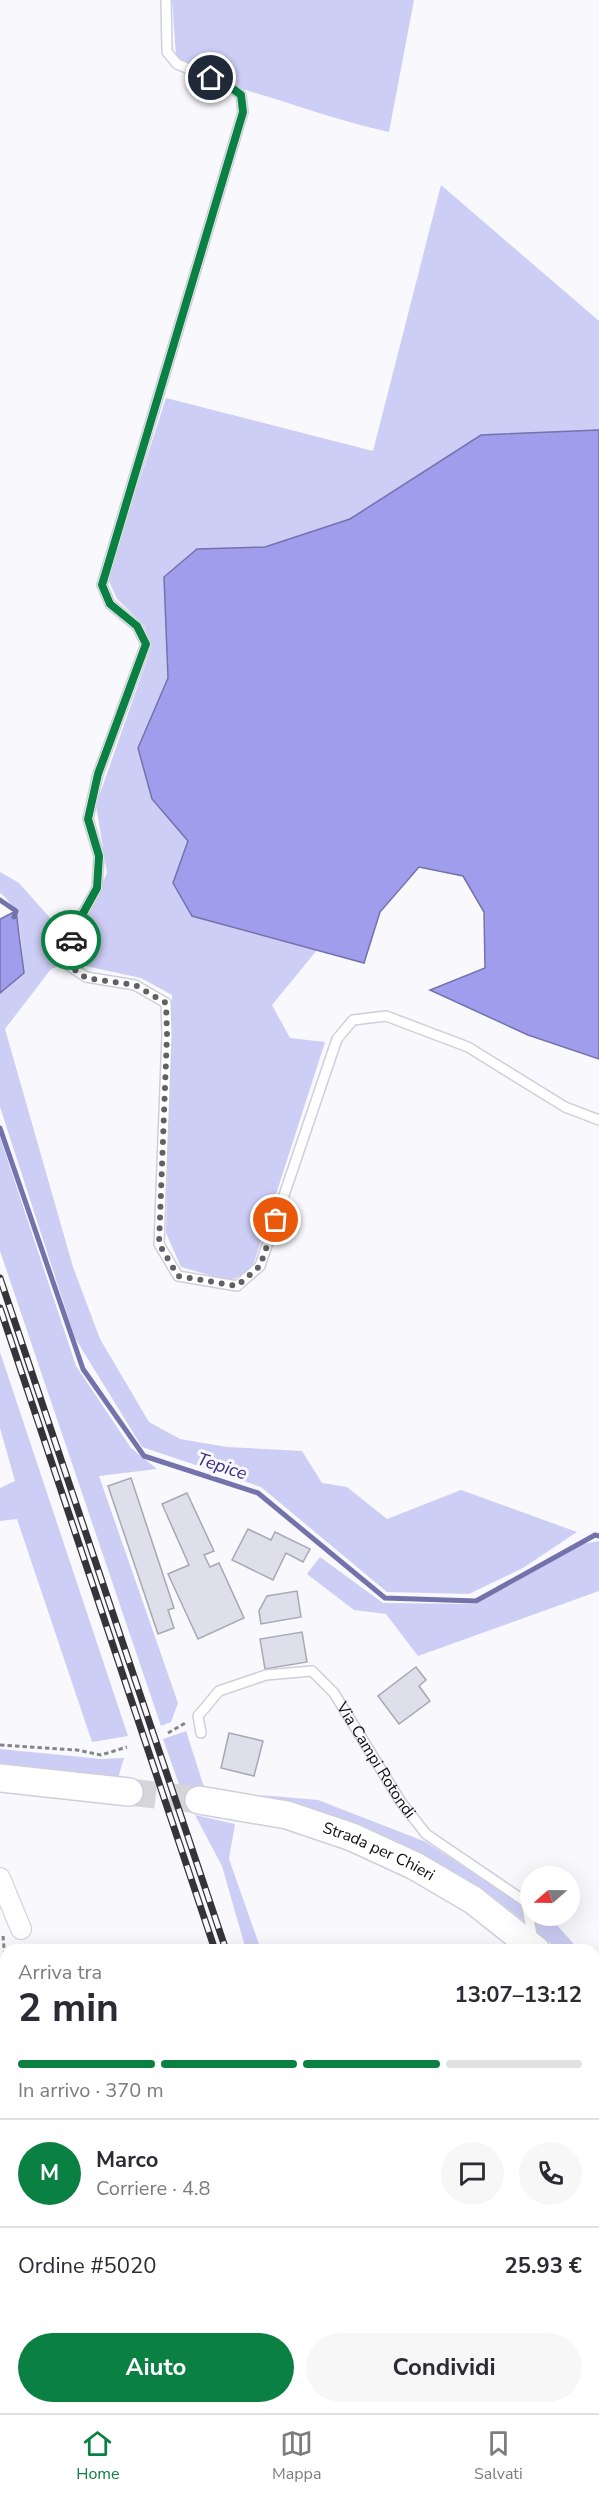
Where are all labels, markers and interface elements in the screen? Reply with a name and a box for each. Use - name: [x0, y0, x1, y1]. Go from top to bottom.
- pin: [185, 52, 236, 103]
- icon: home: [194, 61, 227, 94]
- courier: [41, 910, 101, 970]
- icon: car: [55, 924, 88, 957]
- pin: [250, 1194, 301, 1245]
- icon: bag: [259, 1203, 292, 1236]
- water label: Tepice: [194, 1447, 251, 1485]
- street label: Via Campi Rotondi: [331, 1697, 421, 1823]
- street label: Strada per Chieri: [320, 1817, 439, 1886]
- north arrow: [520, 1866, 580, 1926]
- map controls: [520, 1866, 580, 1926]
- text: Arriva tra: [18, 1959, 102, 1986]
- text: 13:07–13:12: [454, 1980, 582, 2010]
- text: 2 min: [18, 1982, 119, 2035]
- text: In arrivo · 370 m: [18, 2077, 164, 2104]
- button: chat: [441, 2142, 504, 2205]
- button: phone: [519, 2142, 582, 2205]
- text: Marco: [96, 2145, 158, 2175]
- text: M: [40, 2158, 59, 2188]
- text: Corriere · 4.8: [96, 2175, 211, 2202]
- text: Ordine #5020: [18, 2251, 156, 2281]
- text: 25.93 €: [505, 2251, 582, 2281]
- button: Aiuto: [18, 2333, 294, 2402]
- button: Condividi: [306, 2333, 582, 2402]
- tab: Home: [76, 2427, 120, 2485]
- tab: Mappa: [272, 2427, 321, 2485]
- tab: Salvati: [474, 2427, 523, 2485]

